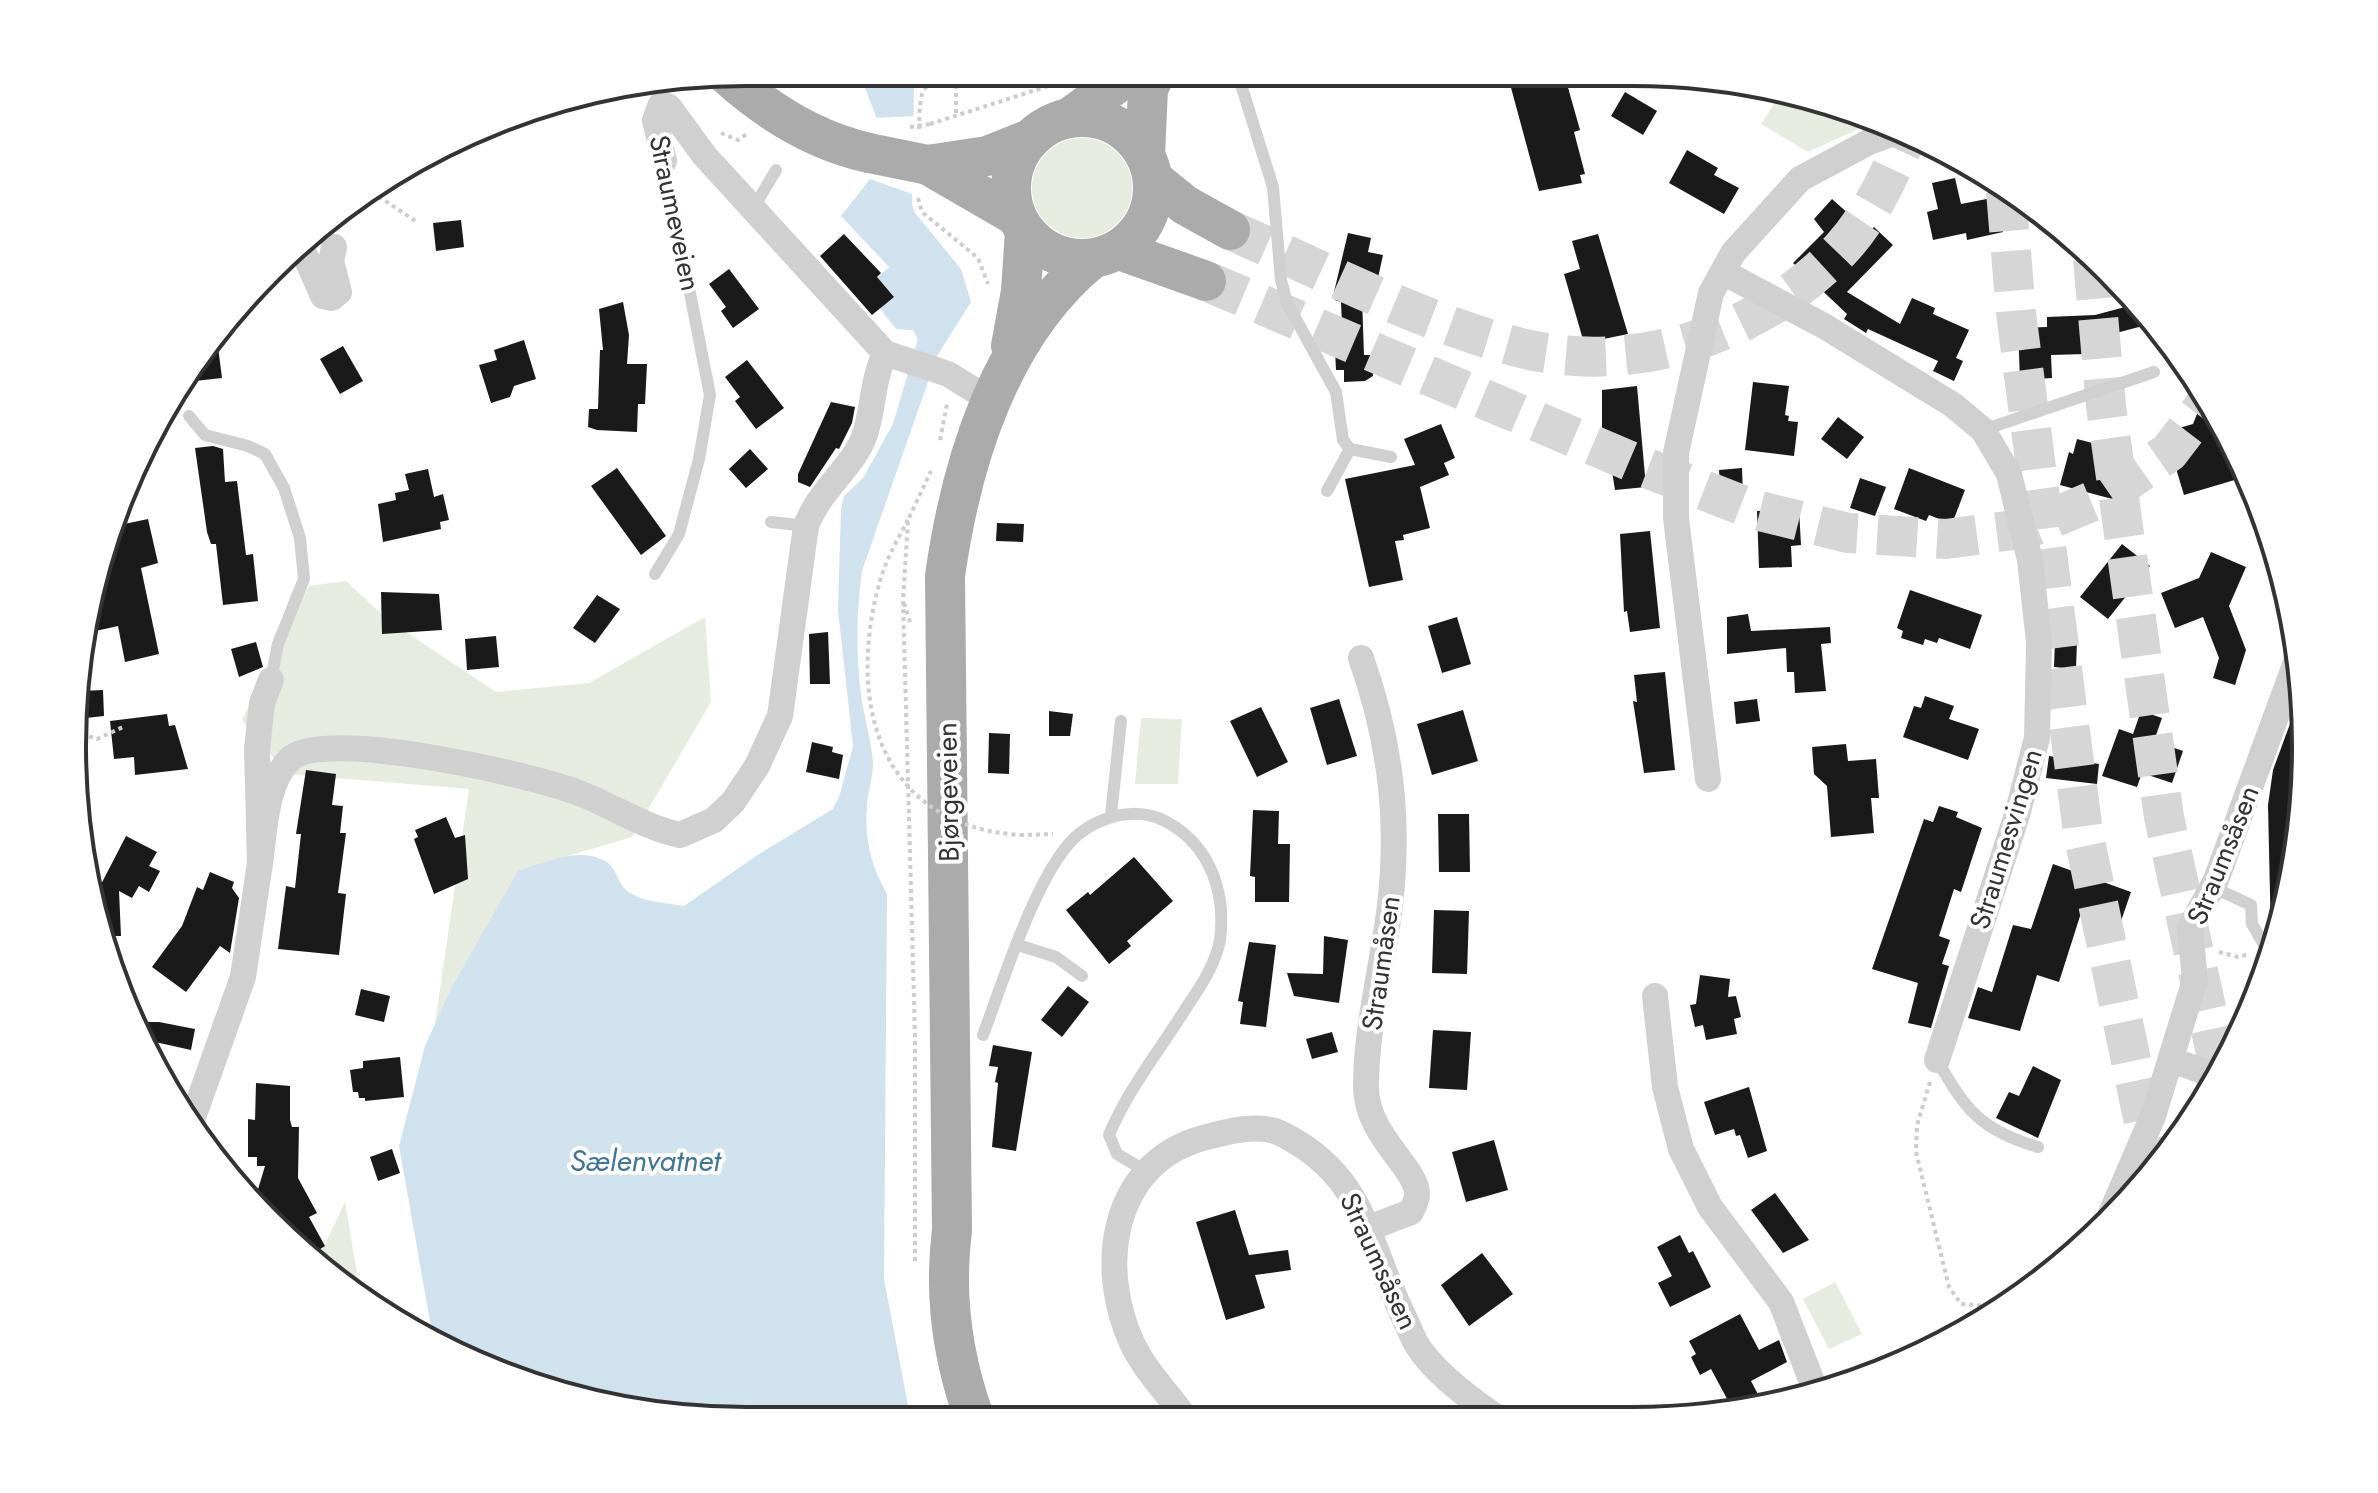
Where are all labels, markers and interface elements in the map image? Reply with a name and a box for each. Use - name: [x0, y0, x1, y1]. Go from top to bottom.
- street label: Straumeveien: [638, 131, 712, 295]
- street label: Bjørgeveien: [926, 722, 970, 862]
- street label: Straumesvingen: [1959, 744, 2053, 934]
- street label: Straumsåsen: [2176, 779, 2270, 931]
- street label: Straumåsen: [1351, 893, 1411, 1033]
- water label: Sælenvatnet: [570, 1139, 722, 1182]
- street label: Straumsåsen: [1329, 1186, 1429, 1336]

